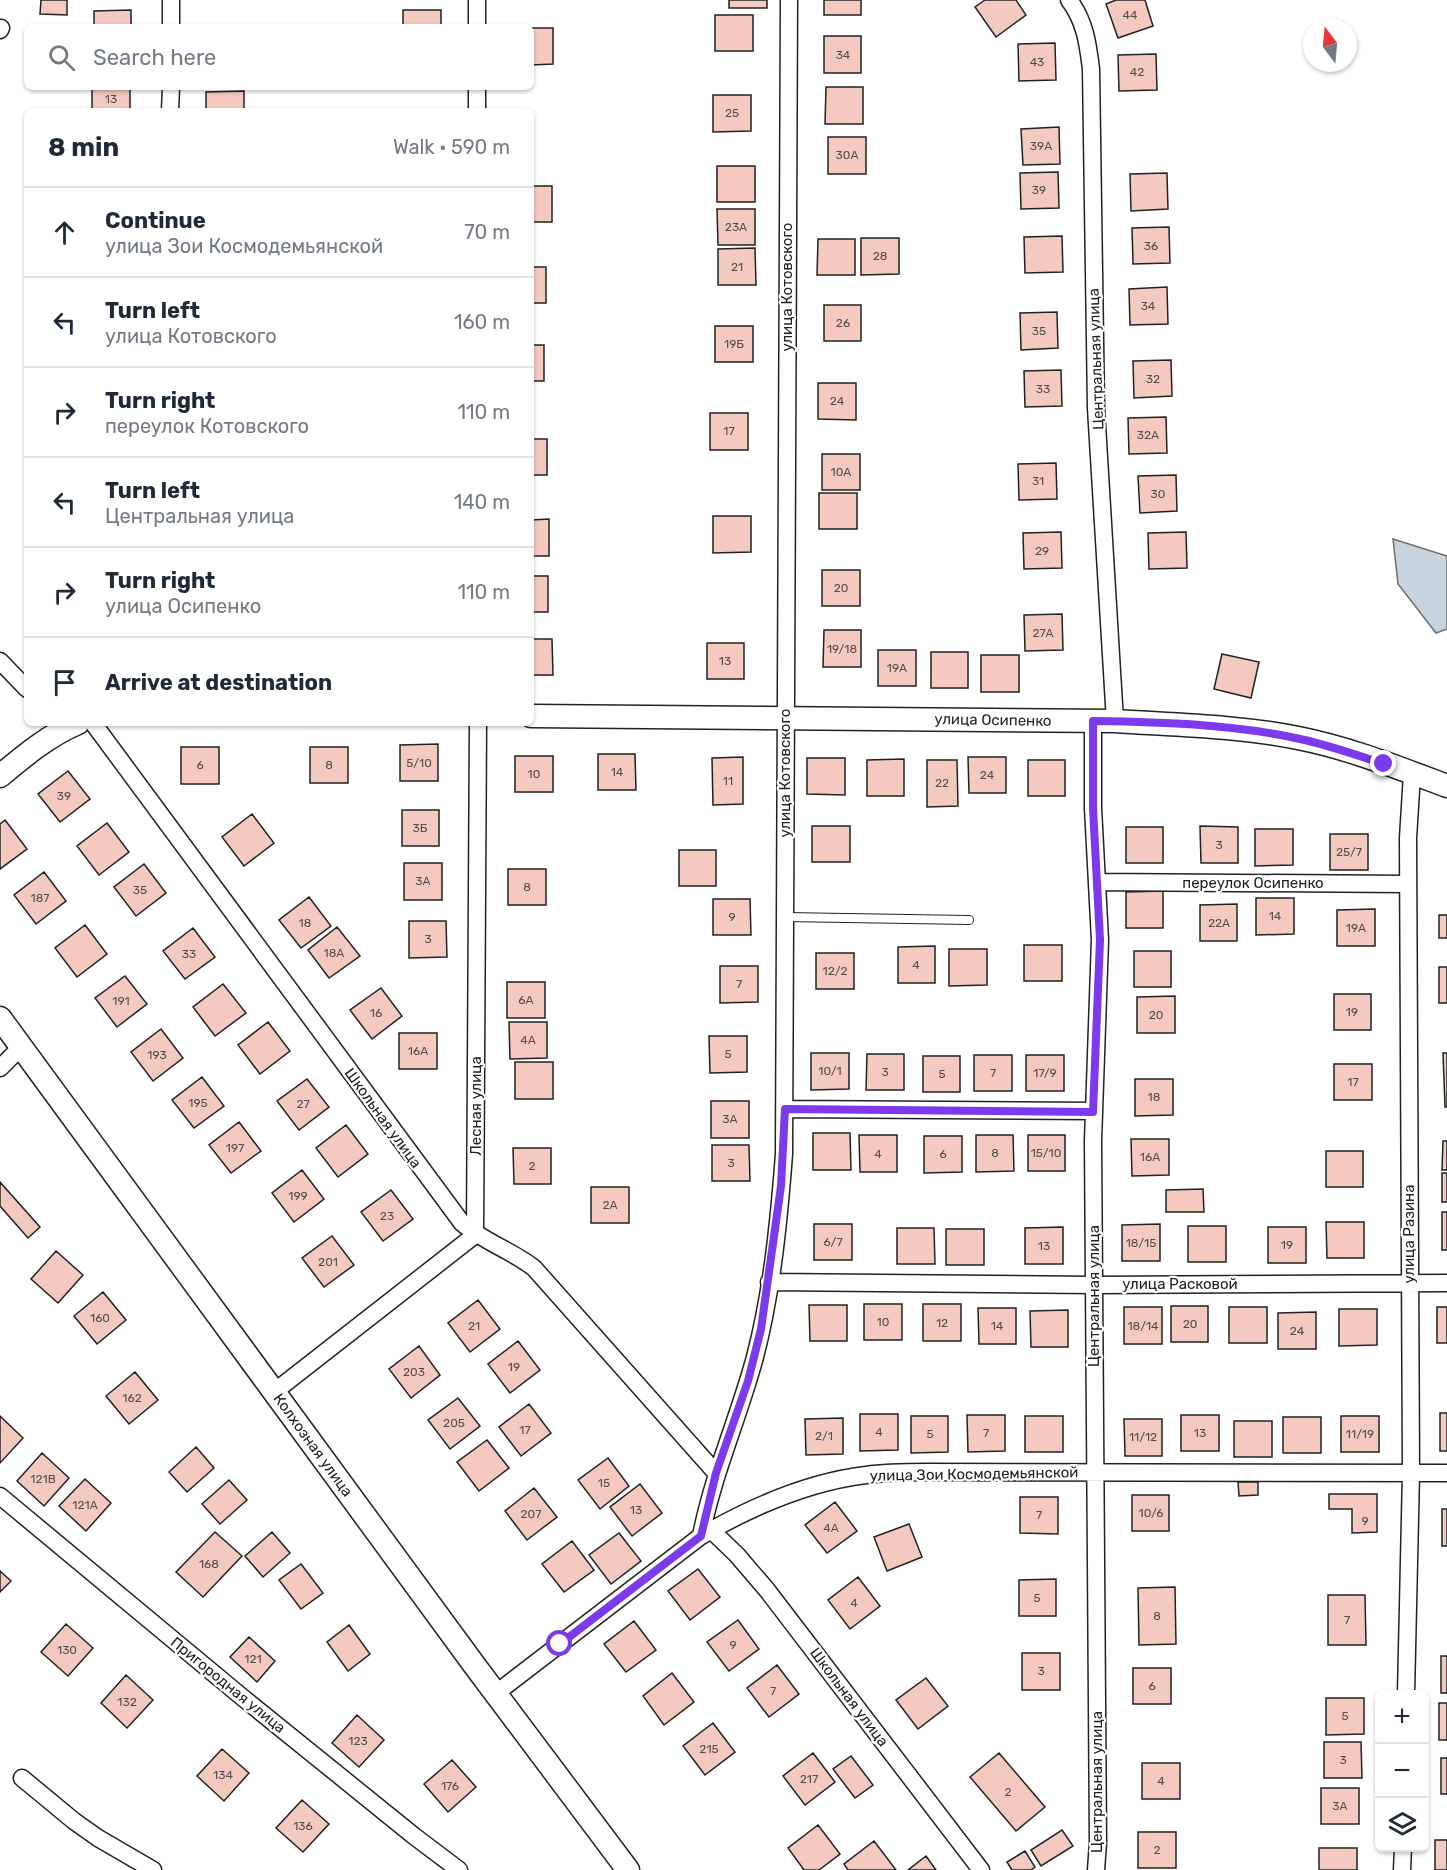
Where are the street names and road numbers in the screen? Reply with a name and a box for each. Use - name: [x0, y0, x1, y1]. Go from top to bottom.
- street label: улица Котовского: [778, 223, 796, 351]
- street label: Центральная улица: [1085, 288, 1107, 430]
- street label: улица Котовского: [776, 709, 794, 837]
- street label: улица Осипенко: [934, 710, 1052, 730]
- street label: переулок Осипенко: [1182, 874, 1324, 892]
- street label: Лесная улица: [467, 1056, 485, 1156]
- street label: Школьная улица: [341, 1065, 425, 1171]
- street label: улица Разина: [1400, 1185, 1418, 1283]
- street label: Центральная улица: [1085, 1225, 1103, 1367]
- street label: улица Расковой: [1122, 1275, 1238, 1293]
- street label: Колхозная улица: [270, 1390, 356, 1500]
- street label: улица Зои Космодемьянской: [870, 1463, 1078, 1485]
- street label: Пригородная улица: [167, 1633, 289, 1737]
- street label: Школьная улица: [806, 1644, 892, 1750]
- street label: Центральная улица: [1088, 1711, 1106, 1853]

